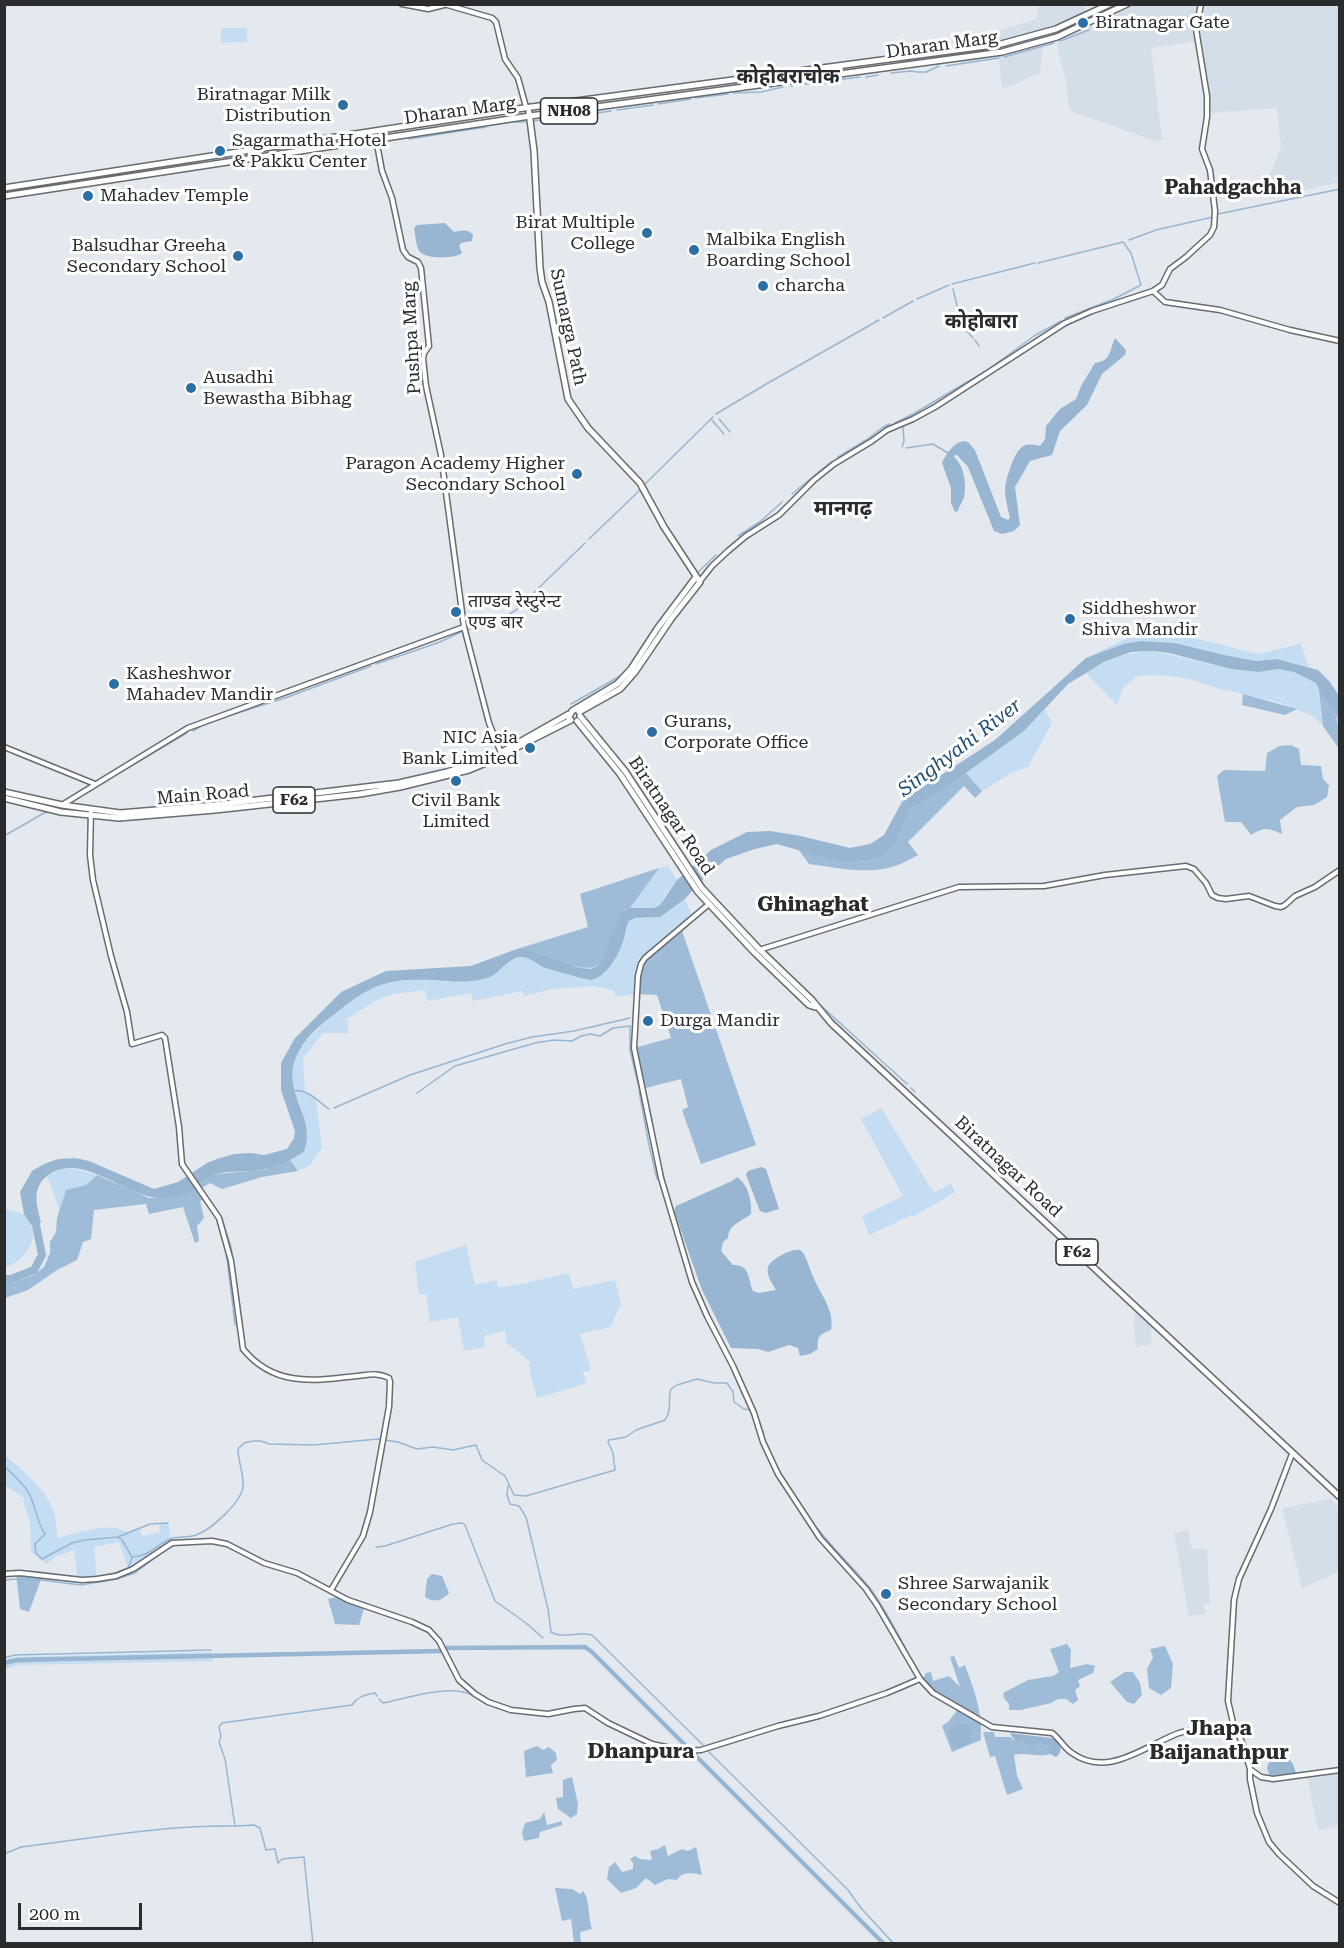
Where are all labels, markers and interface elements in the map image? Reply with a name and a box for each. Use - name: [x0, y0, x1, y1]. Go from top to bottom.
- place label: Biratnagar Gate: [1095, 12, 1230, 34]
- marker: Biratnagar Gate: [1076, 16, 1090, 30]
- street label: Dharan Marg: [885, 26, 999, 64]
- district label: कोहोबराचोक: [736, 65, 840, 89]
- place label: Biratnagar Milk Distribution: [197, 84, 331, 127]
- street label: Dharan Marg: [403, 92, 517, 130]
- marker: Biratnagar Milk Distribution: [336, 98, 350, 112]
- road number: NH08: [540, 98, 598, 124]
- place label: Sagarmatha Hotel & Pakku Center: [232, 130, 386, 172]
- marker: Sagarmatha Hotel & Pakku Center: [213, 144, 227, 158]
- district label: Pahadgachha: [1164, 176, 1302, 200]
- place label: Mahadev Temple: [100, 185, 249, 207]
- marker: Mahadev Temple: [81, 189, 95, 203]
- place label: Birat Multiple College: [516, 212, 635, 254]
- marker: Birat Multiple College: [640, 226, 654, 240]
- place label: Malbika English Boarding School: [706, 229, 850, 272]
- place label: Balsudhar Greeha Secondary School: [67, 235, 226, 278]
- marker: Malbika English Boarding School: [687, 243, 701, 257]
- marker: Balsudhar Greeha Secondary School: [231, 249, 245, 263]
- street label: Sumarga Path: [545, 267, 591, 387]
- place label: charcha: [775, 275, 845, 297]
- marker: charcha: [756, 279, 770, 293]
- street label: Pushpa Marg: [398, 281, 426, 395]
- district label: कोहोबारा: [945, 310, 1017, 334]
- place label: Ausadhi Bewastha Bibhag: [203, 367, 351, 410]
- marker: Ausadhi Bewastha Bibhag: [184, 381, 198, 395]
- place label: Paragon Academy Higher Secondary School: [345, 453, 565, 496]
- marker: Paragon Academy Higher Secondary School: [570, 467, 584, 481]
- district label: मानगढ़: [814, 496, 872, 522]
- place label: ताण्डव रेस्टुरेन्ट एण्ड बार: [468, 591, 561, 634]
- place label: Siddheshwor Shiva Mandir: [1082, 598, 1198, 640]
- marker: ताण्डव रेस्टुरेन्ट एण्ड बार: [449, 605, 463, 619]
- marker: Siddheshwor Shiva Mandir: [1063, 612, 1077, 626]
- place label: Kasheshwor Mahadev Mandir: [126, 663, 273, 706]
- marker: Kasheshwor Mahadev Mandir: [107, 677, 121, 691]
- water label: Singhyahi River: [893, 694, 1027, 802]
- place label: Gurans, Corporate Office: [664, 711, 808, 754]
- marker: Gurans, Corporate Office: [645, 725, 659, 739]
- place label: NIC Asia Bank Limited: [402, 727, 518, 770]
- marker: NIC Asia Bank Limited: [523, 741, 537, 755]
- street label: Biratnagar Road: [623, 753, 719, 879]
- marker: Civil Bank Limited: [449, 774, 463, 788]
- street label: Main Road: [156, 780, 250, 810]
- road number: F62: [273, 787, 315, 813]
- place label: Civil Bank Limited: [411, 790, 501, 832]
- district label: Ghinaghat: [757, 892, 869, 918]
- place label: Durga Mandir: [660, 1010, 780, 1032]
- marker: Durga Mandir: [641, 1014, 655, 1028]
- street label: Biratnagar Road: [950, 1112, 1066, 1222]
- road number: F62: [1056, 1239, 1098, 1265]
- place label: Shree Sarwajanik Secondary School: [898, 1573, 1057, 1616]
- marker: Shree Sarwajanik Secondary School: [879, 1587, 893, 1601]
- district label: Jhapa Baijanathpur: [1149, 1716, 1289, 1766]
- district label: Dhanpura: [588, 1739, 694, 1765]
- scale bar: [21, 1891, 146, 1929]
- text: 200 m: [29, 1903, 80, 1924]

